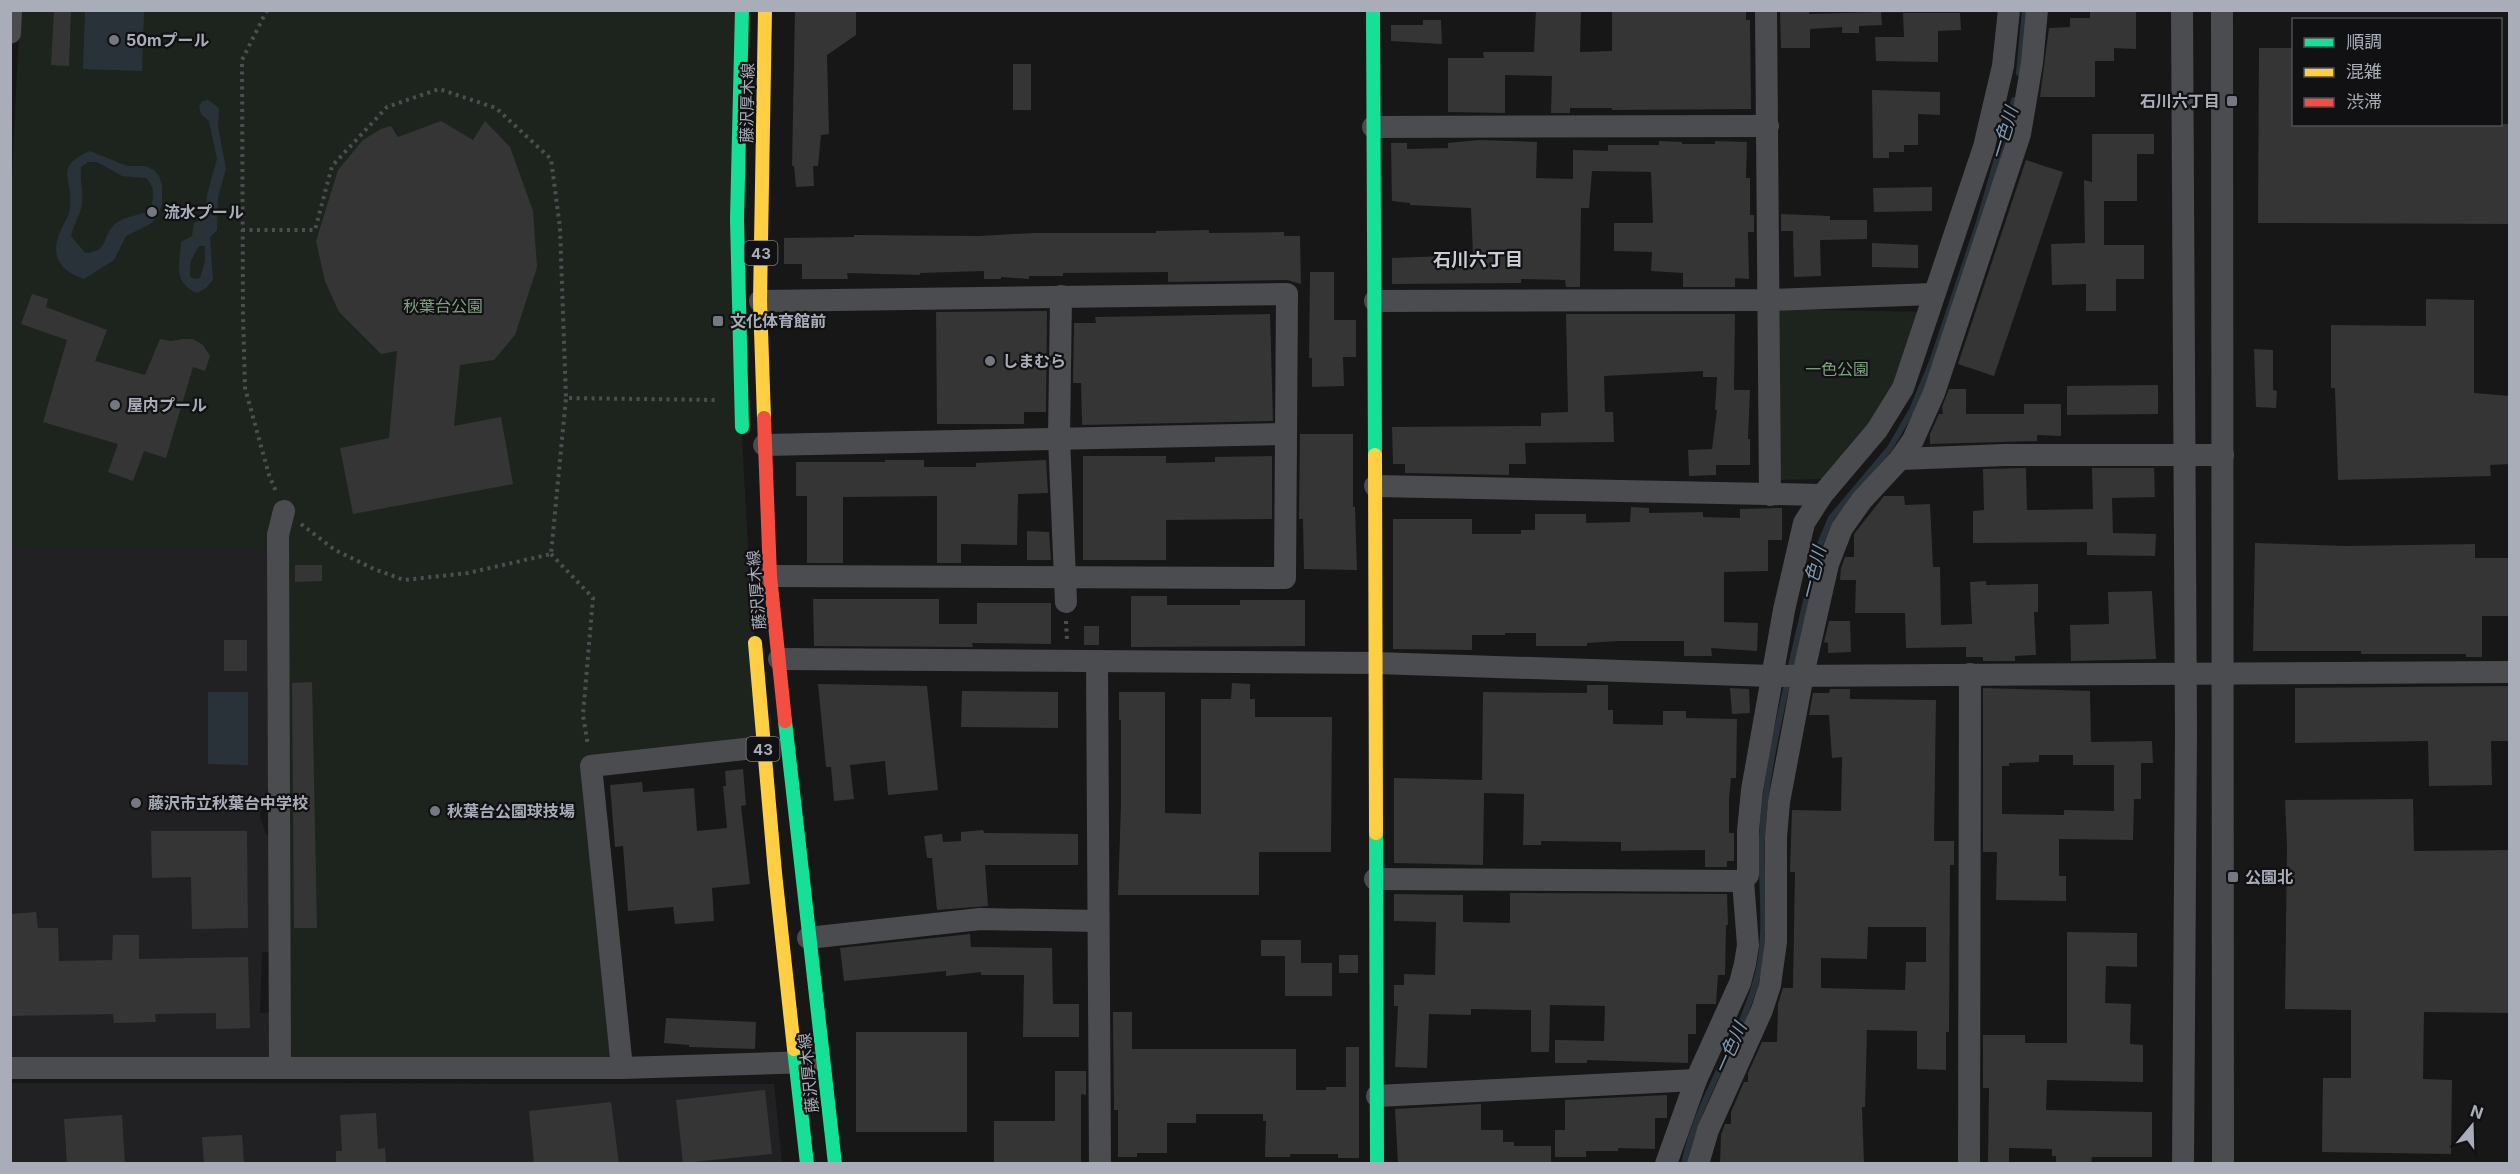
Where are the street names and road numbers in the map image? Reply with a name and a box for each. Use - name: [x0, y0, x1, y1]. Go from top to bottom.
- street label: 藤沢厚木線: [736, 63, 758, 143]
- road number: 43: [744, 241, 777, 265]
- street label: 藤沢厚木線: [743, 549, 769, 631]
- road number: 43: [746, 737, 780, 761]
- street label: 藤沢厚木線: [794, 1032, 822, 1114]

